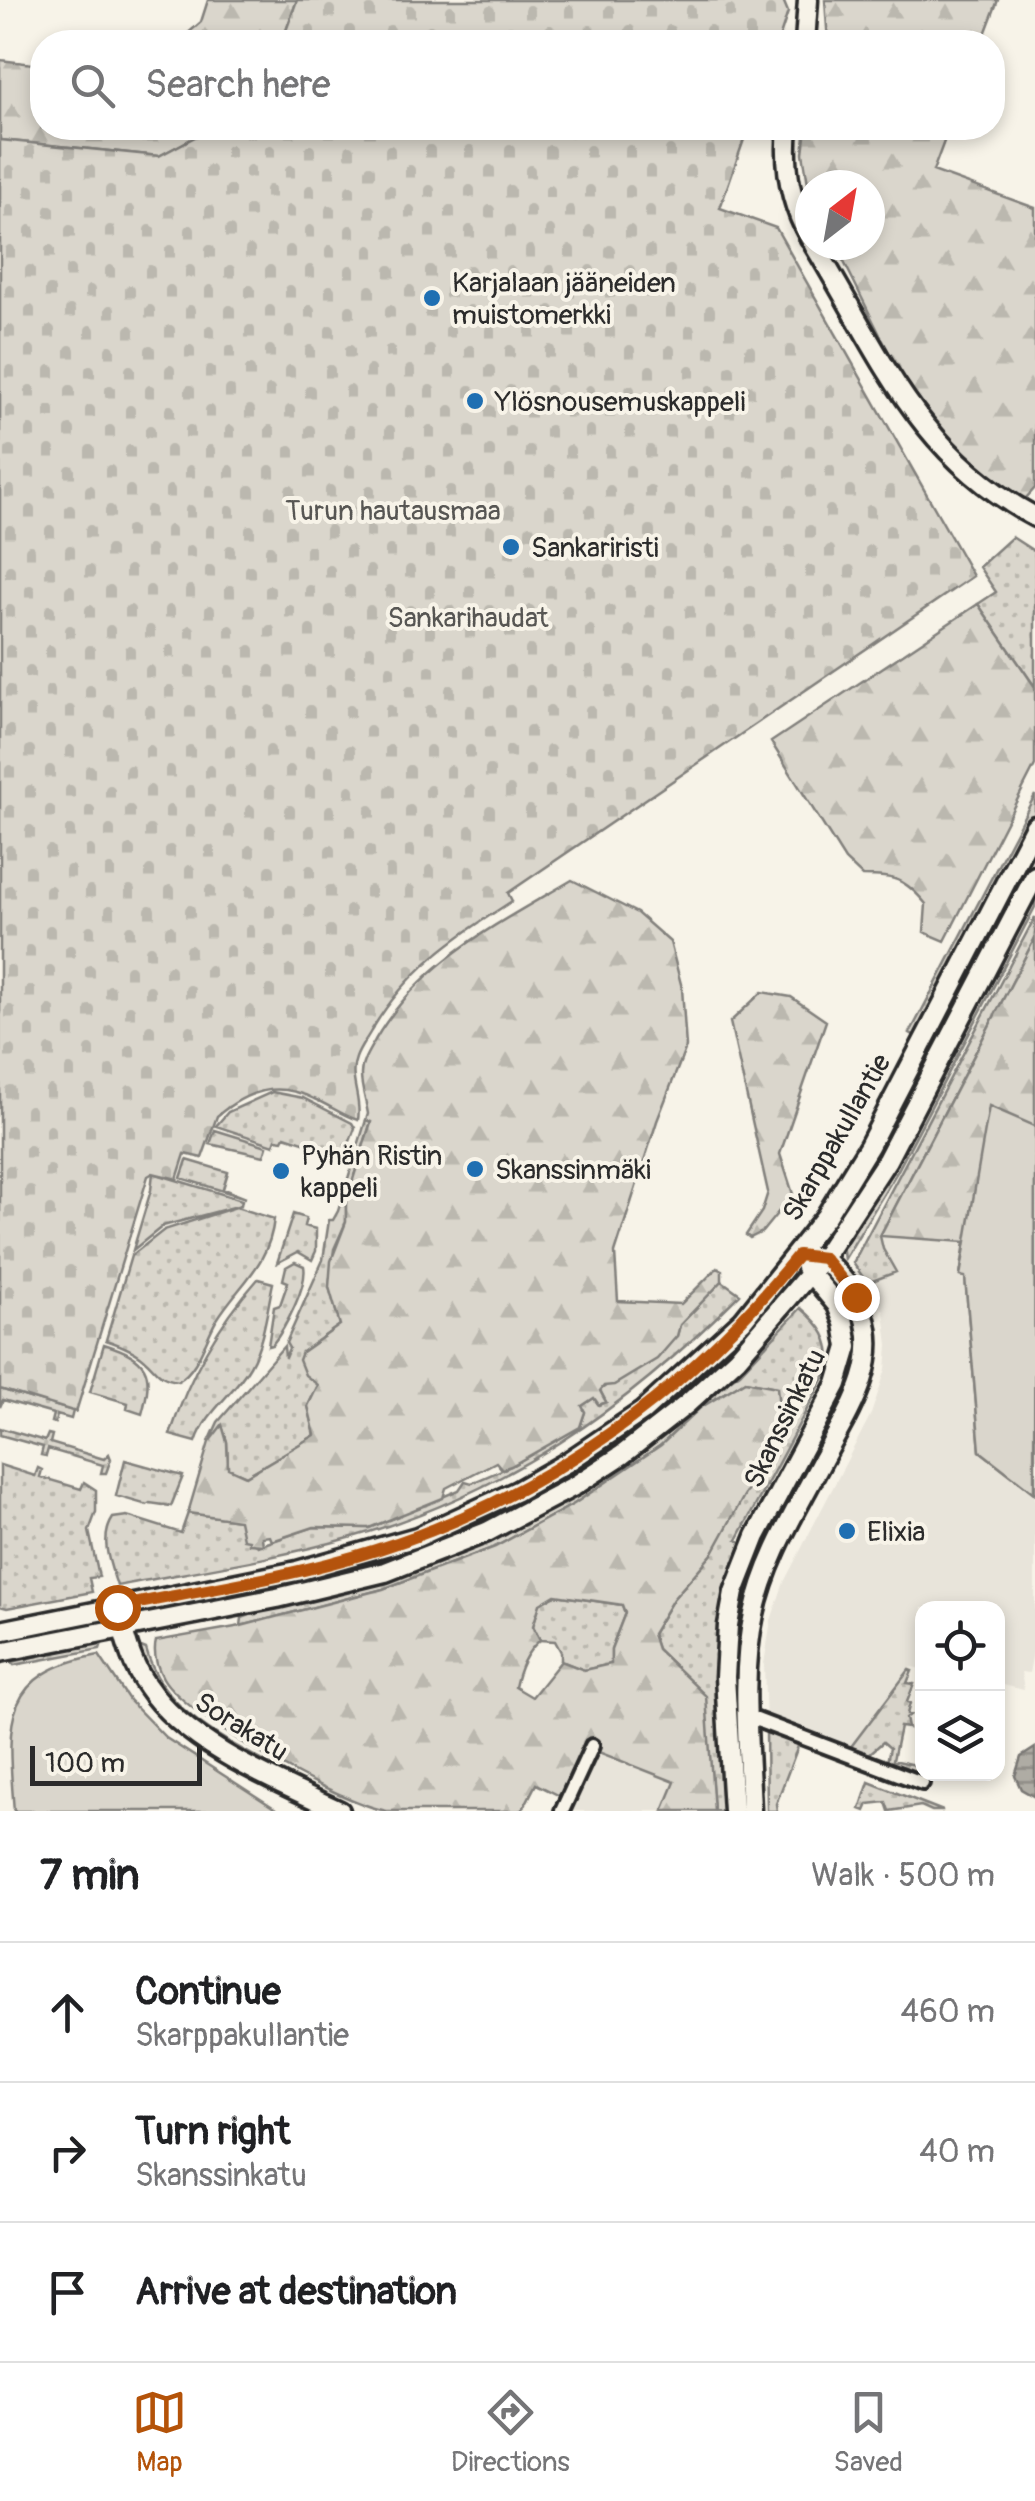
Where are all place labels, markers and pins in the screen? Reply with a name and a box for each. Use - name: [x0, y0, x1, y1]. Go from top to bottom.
- place label: Karjalaan jääneiden muistomerkki: [452, 266, 676, 333]
- marker: Karjalaan jääneiden muistomerkki: [421, 287, 443, 309]
- place label: Ylösnousemuskappeli: [494, 385, 745, 420]
- marker: Ylösnousemuskappeli: [464, 390, 486, 412]
- place label: Sankariristi: [531, 531, 659, 566]
- marker: Sankariristi: [500, 536, 522, 558]
- place label: Pyhän Ristin kappeli: [301, 1139, 442, 1206]
- place label: Skanssinmäki: [495, 1153, 651, 1188]
- marker: Skanssinmäki: [464, 1158, 486, 1180]
- marker: Pyhän Ristin kappeli: [270, 1160, 292, 1182]
- place label: Elixia: [867, 1515, 925, 1550]
- marker: Elixia: [836, 1520, 858, 1542]

